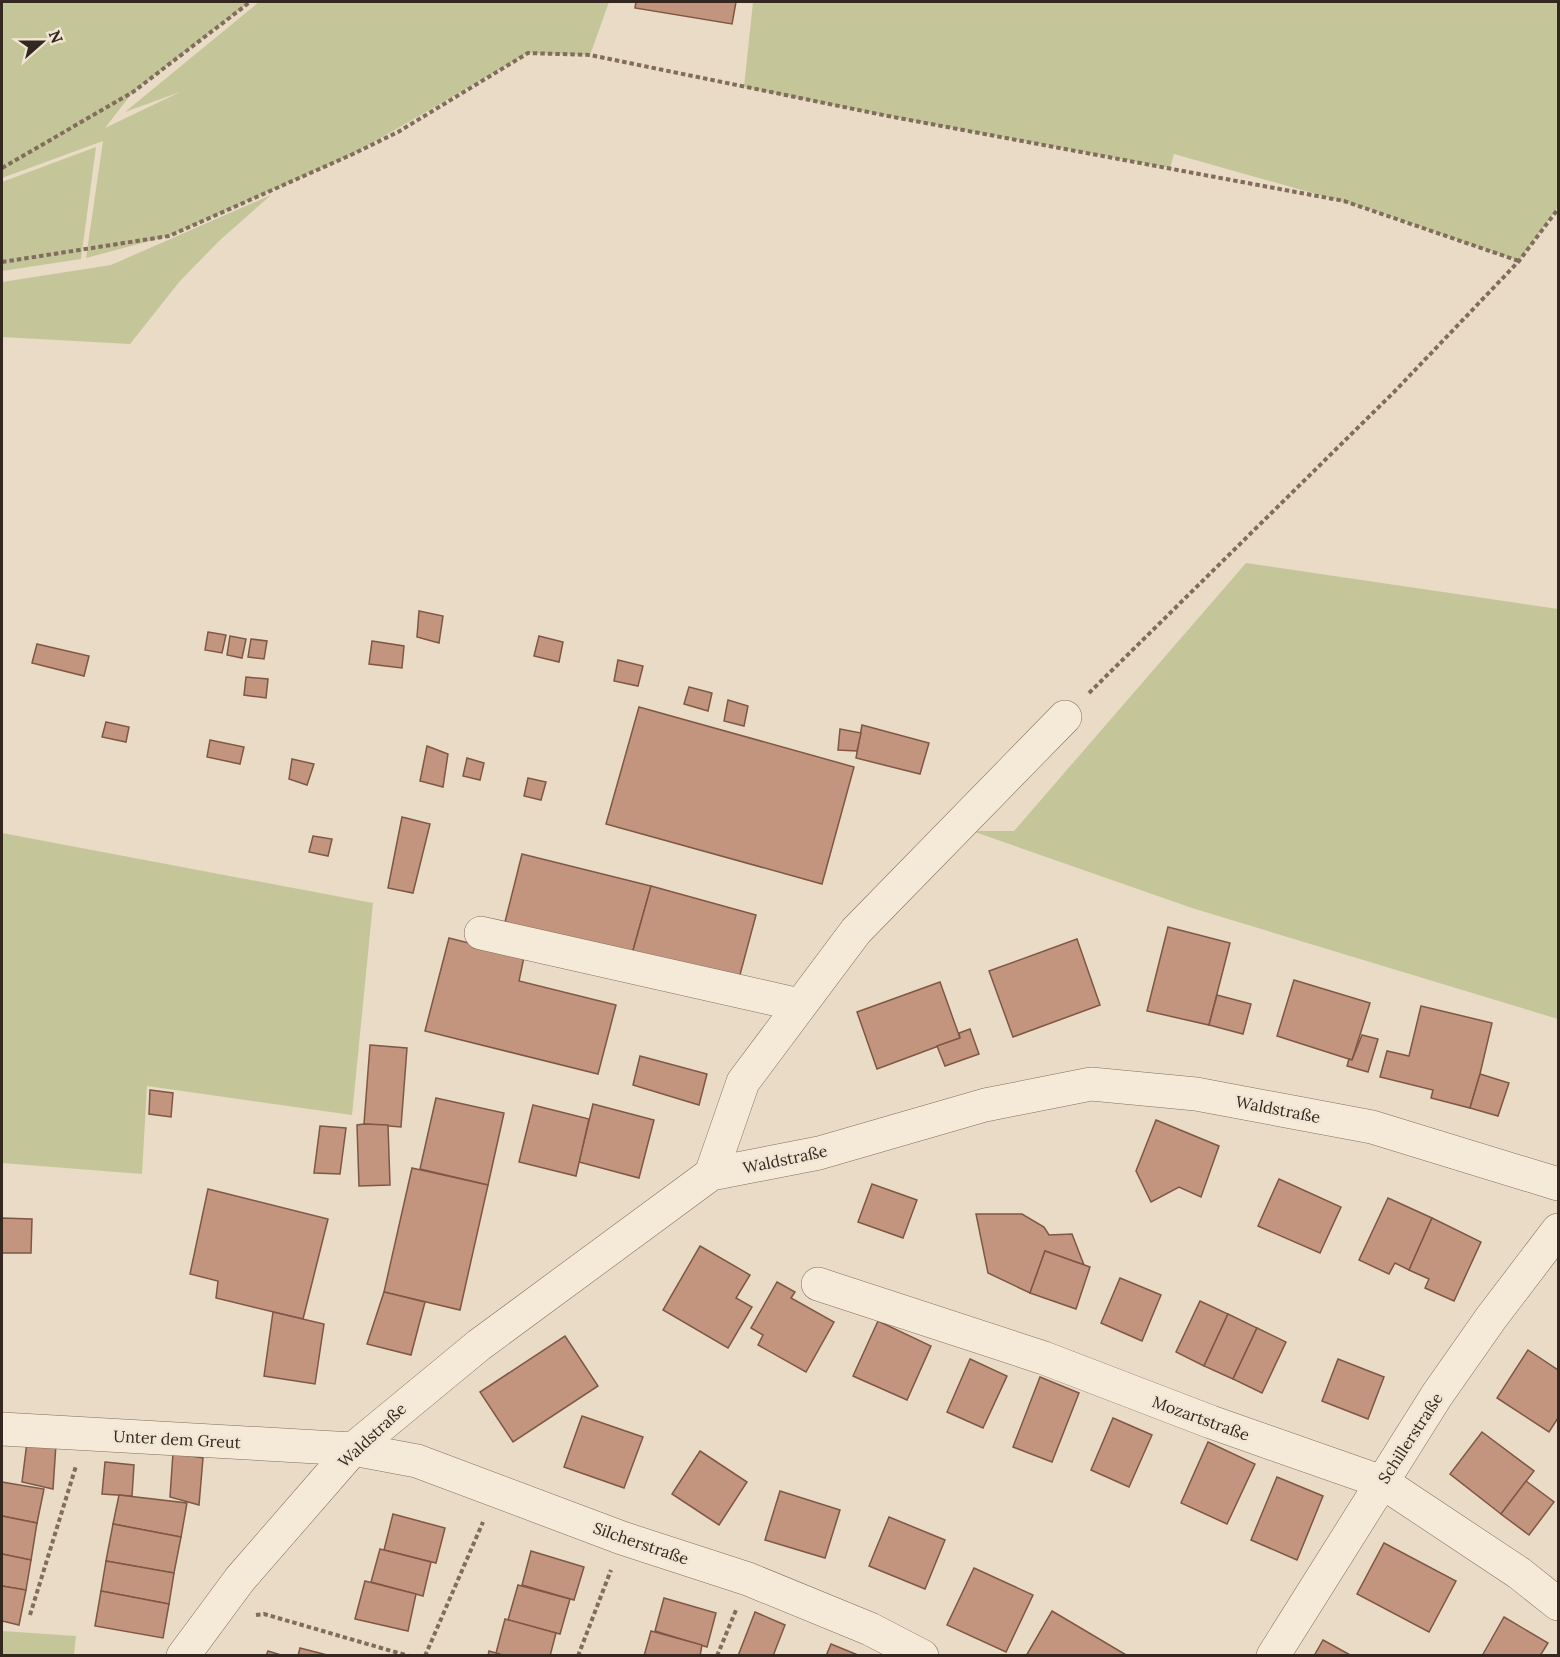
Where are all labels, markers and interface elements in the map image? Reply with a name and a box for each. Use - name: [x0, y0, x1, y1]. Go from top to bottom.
- north arrow: [12, 12, 72, 72]
- text: N: [44, 27, 68, 46]
- street label: Waldstraße: [1234, 1091, 1322, 1127]
- street label: Waldstraße: [741, 1140, 829, 1178]
- street label: Schillerstraße: [1373, 1389, 1447, 1487]
- street label: Mozartstraße: [1150, 1391, 1253, 1445]
- street label: Waldstraße: [334, 1398, 410, 1472]
- street label: Unter dem Greut: [113, 1426, 242, 1452]
- street label: Silcherstraße: [591, 1517, 692, 1569]

